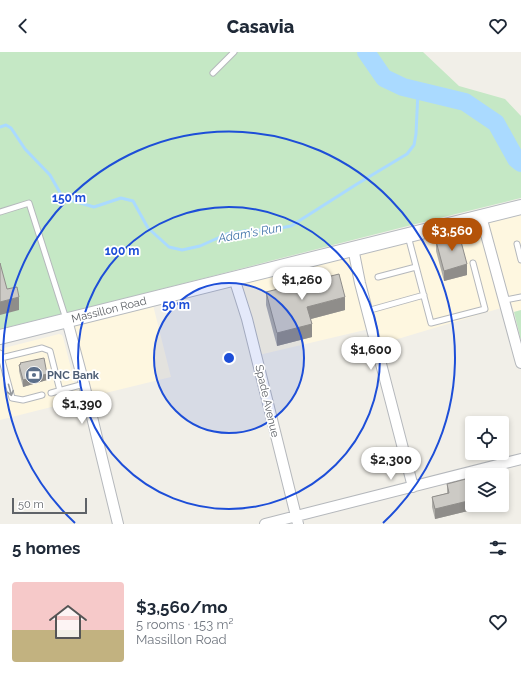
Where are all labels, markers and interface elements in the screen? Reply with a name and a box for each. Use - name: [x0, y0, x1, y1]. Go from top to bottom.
- icon: back: [12, 15, 34, 37]
- icon: heart: [487, 15, 509, 37]
- text: Casavia: [227, 16, 294, 37]
- text: 150 m: [52, 191, 86, 205]
- pin: $3,560: [419, 218, 485, 252]
- water label: Adam's Run: [216, 220, 283, 246]
- text: $3,560: [431, 223, 473, 238]
- text: 100 m: [105, 244, 139, 258]
- pin: $1,260: [269, 267, 335, 301]
- text: $1,260: [282, 272, 322, 287]
- street label: Massillon Road: [70, 294, 148, 326]
- text: 50 m: [162, 298, 190, 312]
- pin: $1,600: [338, 337, 404, 371]
- text: $1,600: [350, 342, 392, 357]
- centre of rings: [222, 351, 236, 365]
- street label: Spade Avenue: [252, 364, 282, 439]
- bank icon: PNC Bank: [24, 365, 44, 385]
- place label: PNC Bank: [47, 369, 100, 382]
- one-way arrow: [7, 384, 14, 397]
- pin: $1,390: [49, 391, 115, 425]
- text: $1,390: [62, 396, 102, 411]
- map controls: [465, 416, 509, 512]
- button: locate: [465, 416, 509, 460]
- pin: $2,300: [358, 447, 424, 481]
- text: $2,300: [370, 452, 412, 467]
- button: layers: [465, 468, 509, 512]
- scale bar: [12, 496, 87, 515]
- text: 50 m: [18, 498, 44, 511]
- icon: filters: [487, 537, 509, 559]
- text: 5 homes: [12, 538, 80, 558]
- text: $3,560/mo: [136, 597, 228, 617]
- icon: home: [44, 598, 92, 646]
- icon: heart: [487, 611, 509, 633]
- text: 5 rooms · 153 m²: [136, 617, 233, 632]
- text: Massillon Road: [136, 632, 227, 647]

